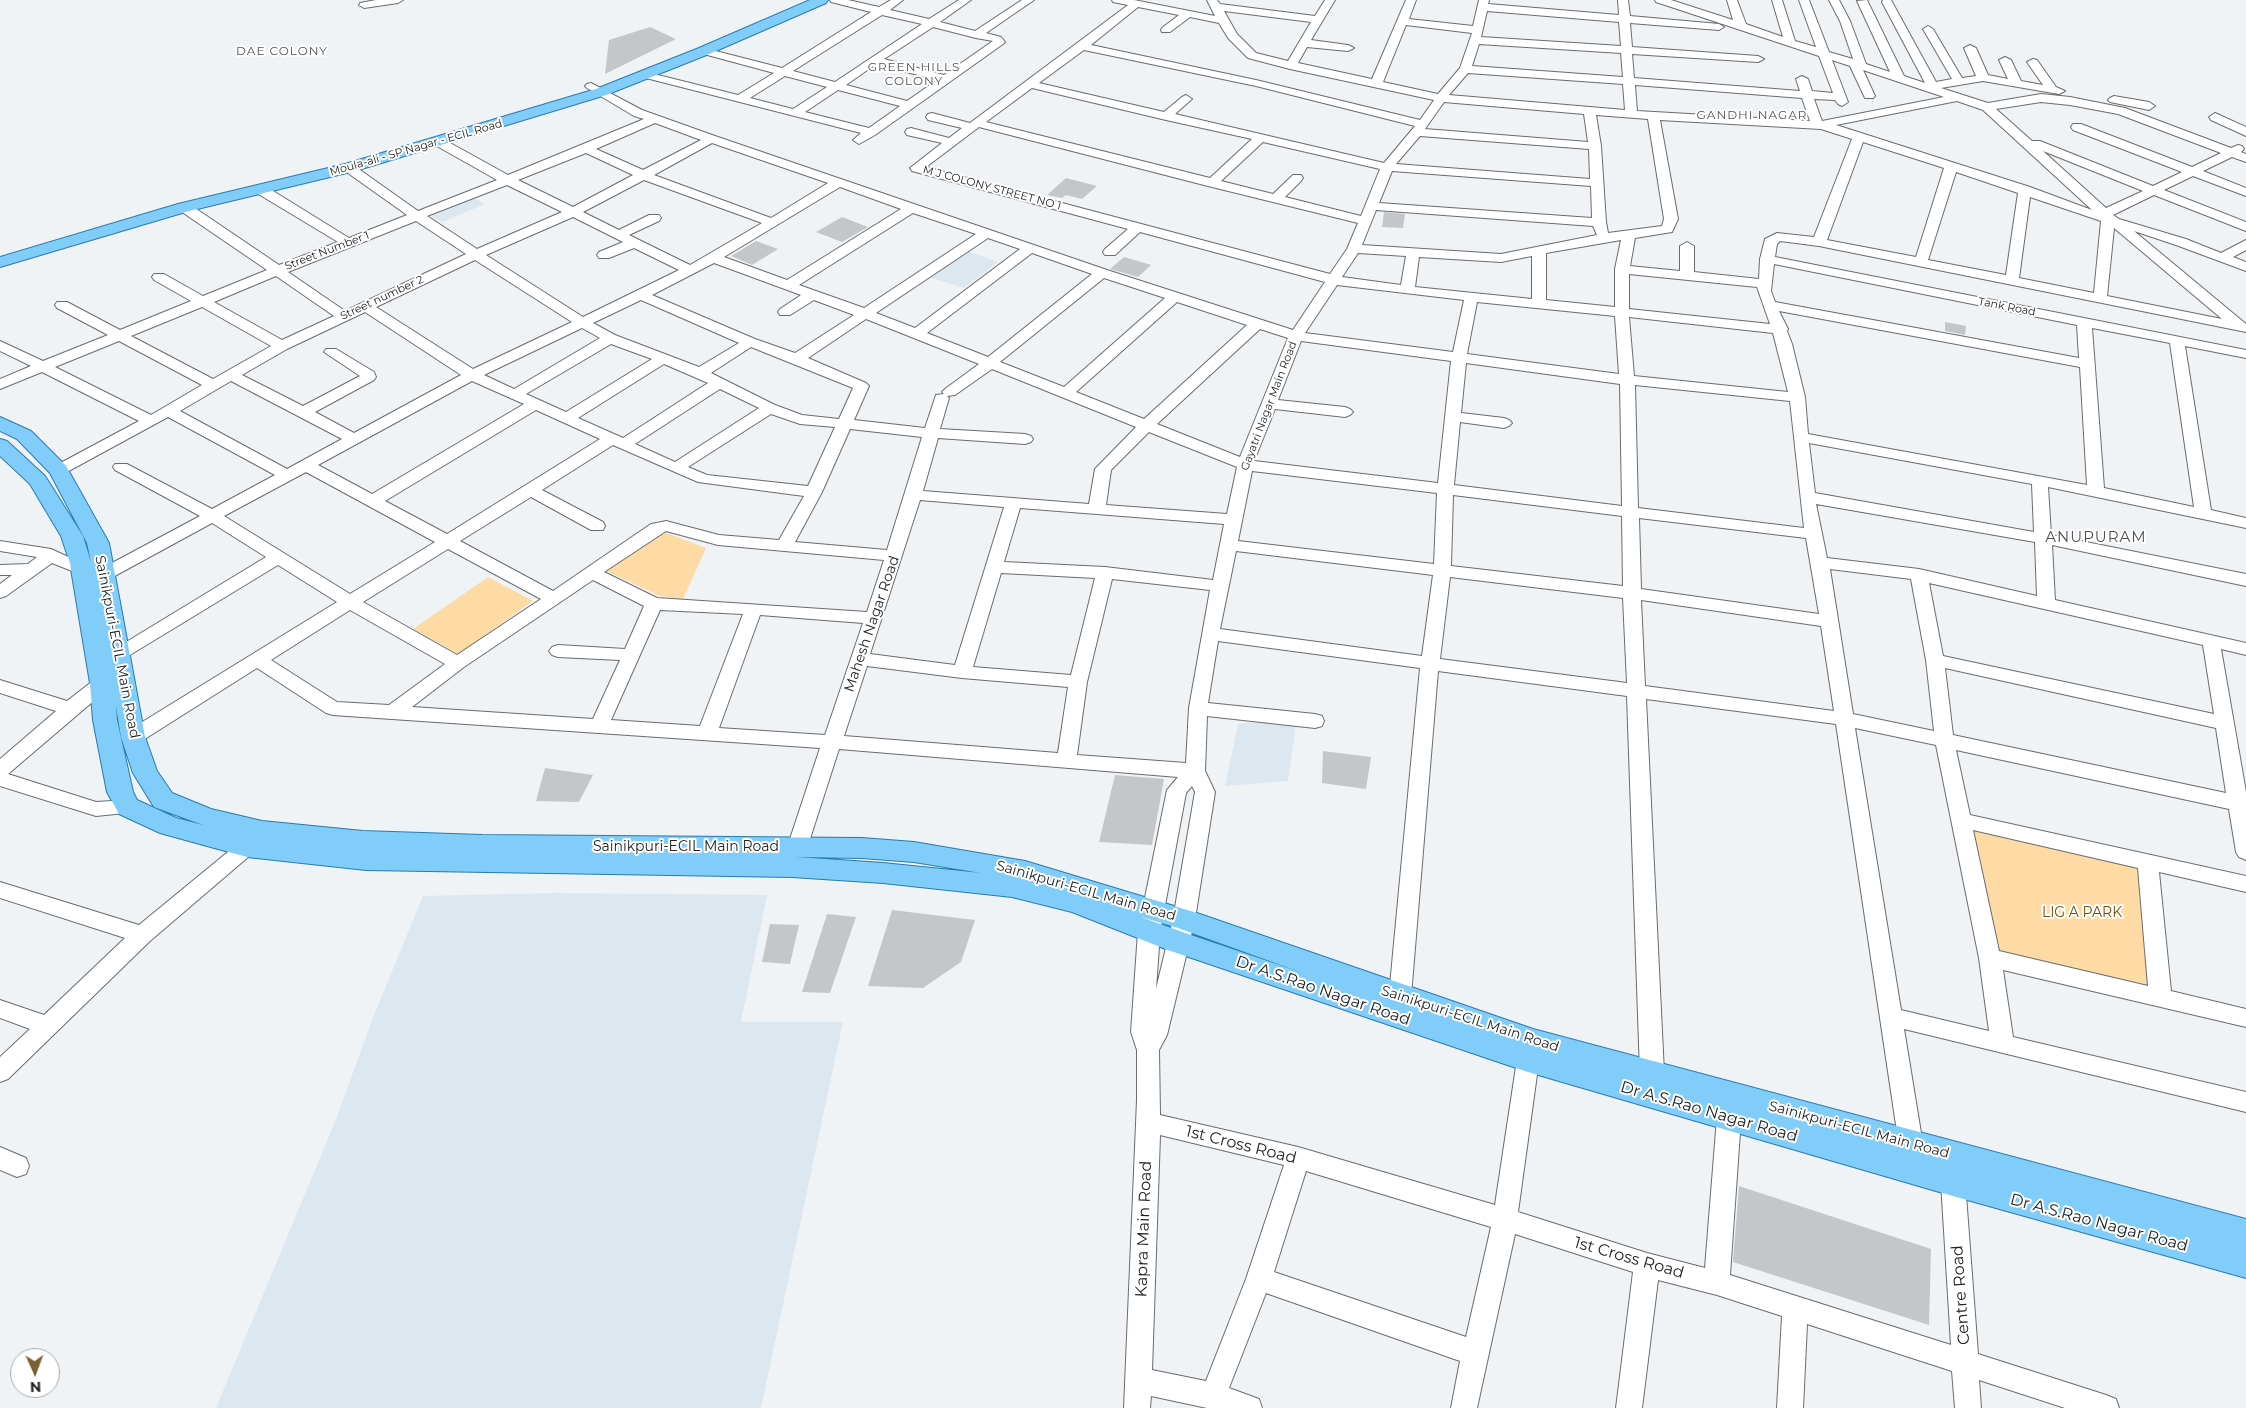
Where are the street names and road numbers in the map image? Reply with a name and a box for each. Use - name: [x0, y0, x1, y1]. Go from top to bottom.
- street label: Moula-ali - SP Nagar - ECIL Road: [328, 117, 504, 179]
- street label: M J COLONY STREET NO 1: [921, 163, 1063, 213]
- street label: Street Number 1: [283, 229, 371, 273]
- street label: Street number 2: [338, 273, 426, 323]
- street label: Tank Road: [1977, 295, 2037, 319]
- street label: Gayatri Nagar Main Road: [1238, 339, 1300, 473]
- street label: Sainikpuri-ECIL Main Road: [91, 554, 143, 740]
- street label: Mahesh Nagar Road: [841, 554, 903, 694]
- street label: Sainikpuri-ECIL Main Road: [593, 839, 779, 855]
- street label: Sainikpuri-ECIL Main Road: [994, 857, 1178, 925]
- street label: Dr A.S.Rao Nagar Road: [1233, 952, 1413, 1030]
- street label: Sainikpuri-ECIL Main Road: [1379, 982, 1561, 1056]
- street label: Dr A.S.Rao Nagar Road: [1618, 1077, 1800, 1147]
- street label: Sainikpuri-ECIL Main Road: [1767, 1098, 1951, 1162]
- street label: 1st Cross Road: [1184, 1122, 1298, 1168]
- street label: Kapra Main Road: [1132, 1160, 1156, 1298]
- street label: Dr A.S.Rao Nagar Road: [2008, 1190, 2190, 1256]
- street label: 1st Cross Road: [1572, 1233, 1686, 1283]
- street label: Centre Road: [1948, 1245, 1974, 1345]

